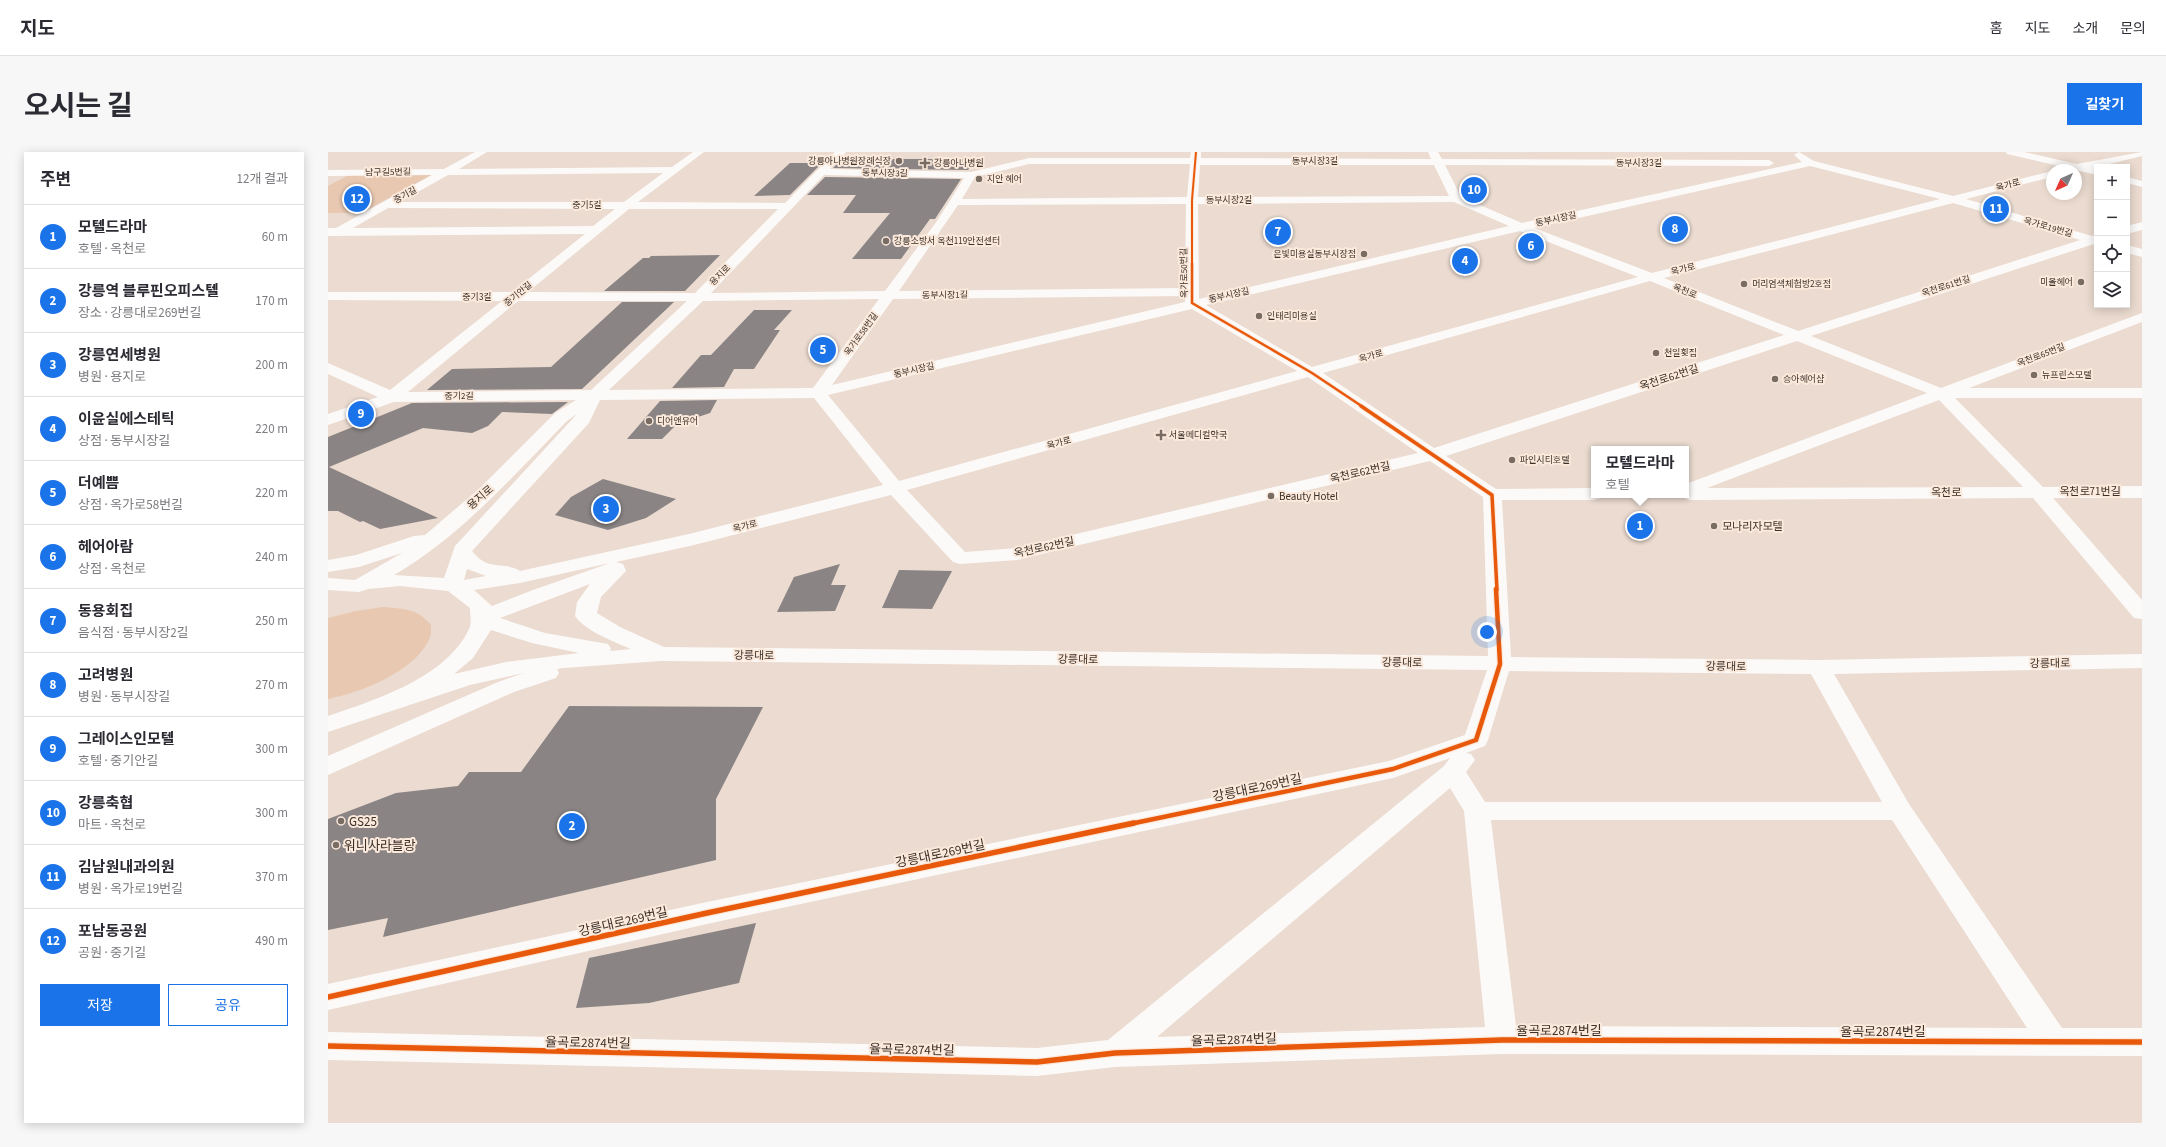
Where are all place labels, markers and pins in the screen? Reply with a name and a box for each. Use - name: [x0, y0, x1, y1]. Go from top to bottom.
- place label: 강릉아나병원장례식장: [808, 155, 891, 168]
- marker: 강릉아나병원장례식장: [894, 156, 904, 166]
- marker: 강릉아나병원: [919, 157, 931, 169]
- place label: 강릉아나병원: [934, 157, 984, 170]
- place label: 지안 헤어: [987, 173, 1022, 186]
- marker: 지안 헤어: [974, 174, 984, 184]
- pin: 10: [1461, 175, 1487, 205]
- pin: 12: [344, 184, 370, 214]
- pin: 11: [1983, 194, 2009, 224]
- pin: 8: [1662, 214, 1688, 244]
- pin: 7: [1265, 217, 1291, 247]
- pin: 6: [1518, 231, 1544, 261]
- place label: 강릉소방서 옥천119안전센터: [894, 235, 1000, 248]
- marker: 강릉소방서 옥천119안전센터: [881, 236, 891, 246]
- pin: 4: [1452, 246, 1478, 276]
- place label: 은빛미용실동부시장점: [1273, 248, 1356, 261]
- marker: 은빛미용실동부시장점: [1359, 249, 1369, 259]
- place label: 미올헤어: [2040, 276, 2073, 289]
- marker: 미올헤어: [2076, 277, 2086, 287]
- place label: 머리염색체험방2호점: [1752, 278, 1831, 291]
- marker: 머리염색체험방2호점: [1739, 279, 1749, 289]
- place label: 인태리미용실: [1267, 310, 1317, 323]
- marker: 인태리미용실: [1254, 311, 1264, 321]
- pin: 5: [810, 335, 836, 365]
- place label: 천일횟집: [1664, 347, 1697, 360]
- marker: 천일횟집: [1651, 348, 1661, 358]
- place label: 뉴프린스모텔: [2042, 369, 2092, 382]
- marker: 뉴프린스모텔: [2029, 370, 2039, 380]
- place label: 승아헤어샵: [1783, 373, 1825, 386]
- marker: 승아헤어샵: [1770, 374, 1780, 384]
- pin: 9: [348, 399, 374, 429]
- place label: 디어앤유어: [657, 415, 698, 428]
- marker: 디어앤유어: [644, 416, 654, 426]
- place label: 서울메디컬약국: [1169, 429, 1228, 442]
- marker: 서울메디컬약국: [1156, 430, 1166, 440]
- place label: 파인시티호텔: [1520, 454, 1570, 467]
- marker: 파인시티호텔: [1507, 455, 1517, 465]
- place label: Beauty Hotel: [1279, 489, 1338, 504]
- marker: Beauty Hotel: [1266, 491, 1276, 501]
- pin: 3: [593, 494, 619, 524]
- pin: 1: [1627, 511, 1653, 541]
- place label: 모나리자모텔: [1722, 519, 1783, 534]
- marker: 모나리자모텔: [1709, 521, 1719, 531]
- pin: 2: [559, 811, 585, 841]
- place label: GS25: [349, 813, 377, 831]
- marker: GS25: [336, 816, 346, 826]
- place label: 워니사라블랑: [344, 837, 416, 855]
- marker: 워니사라블랑: [331, 840, 341, 850]

